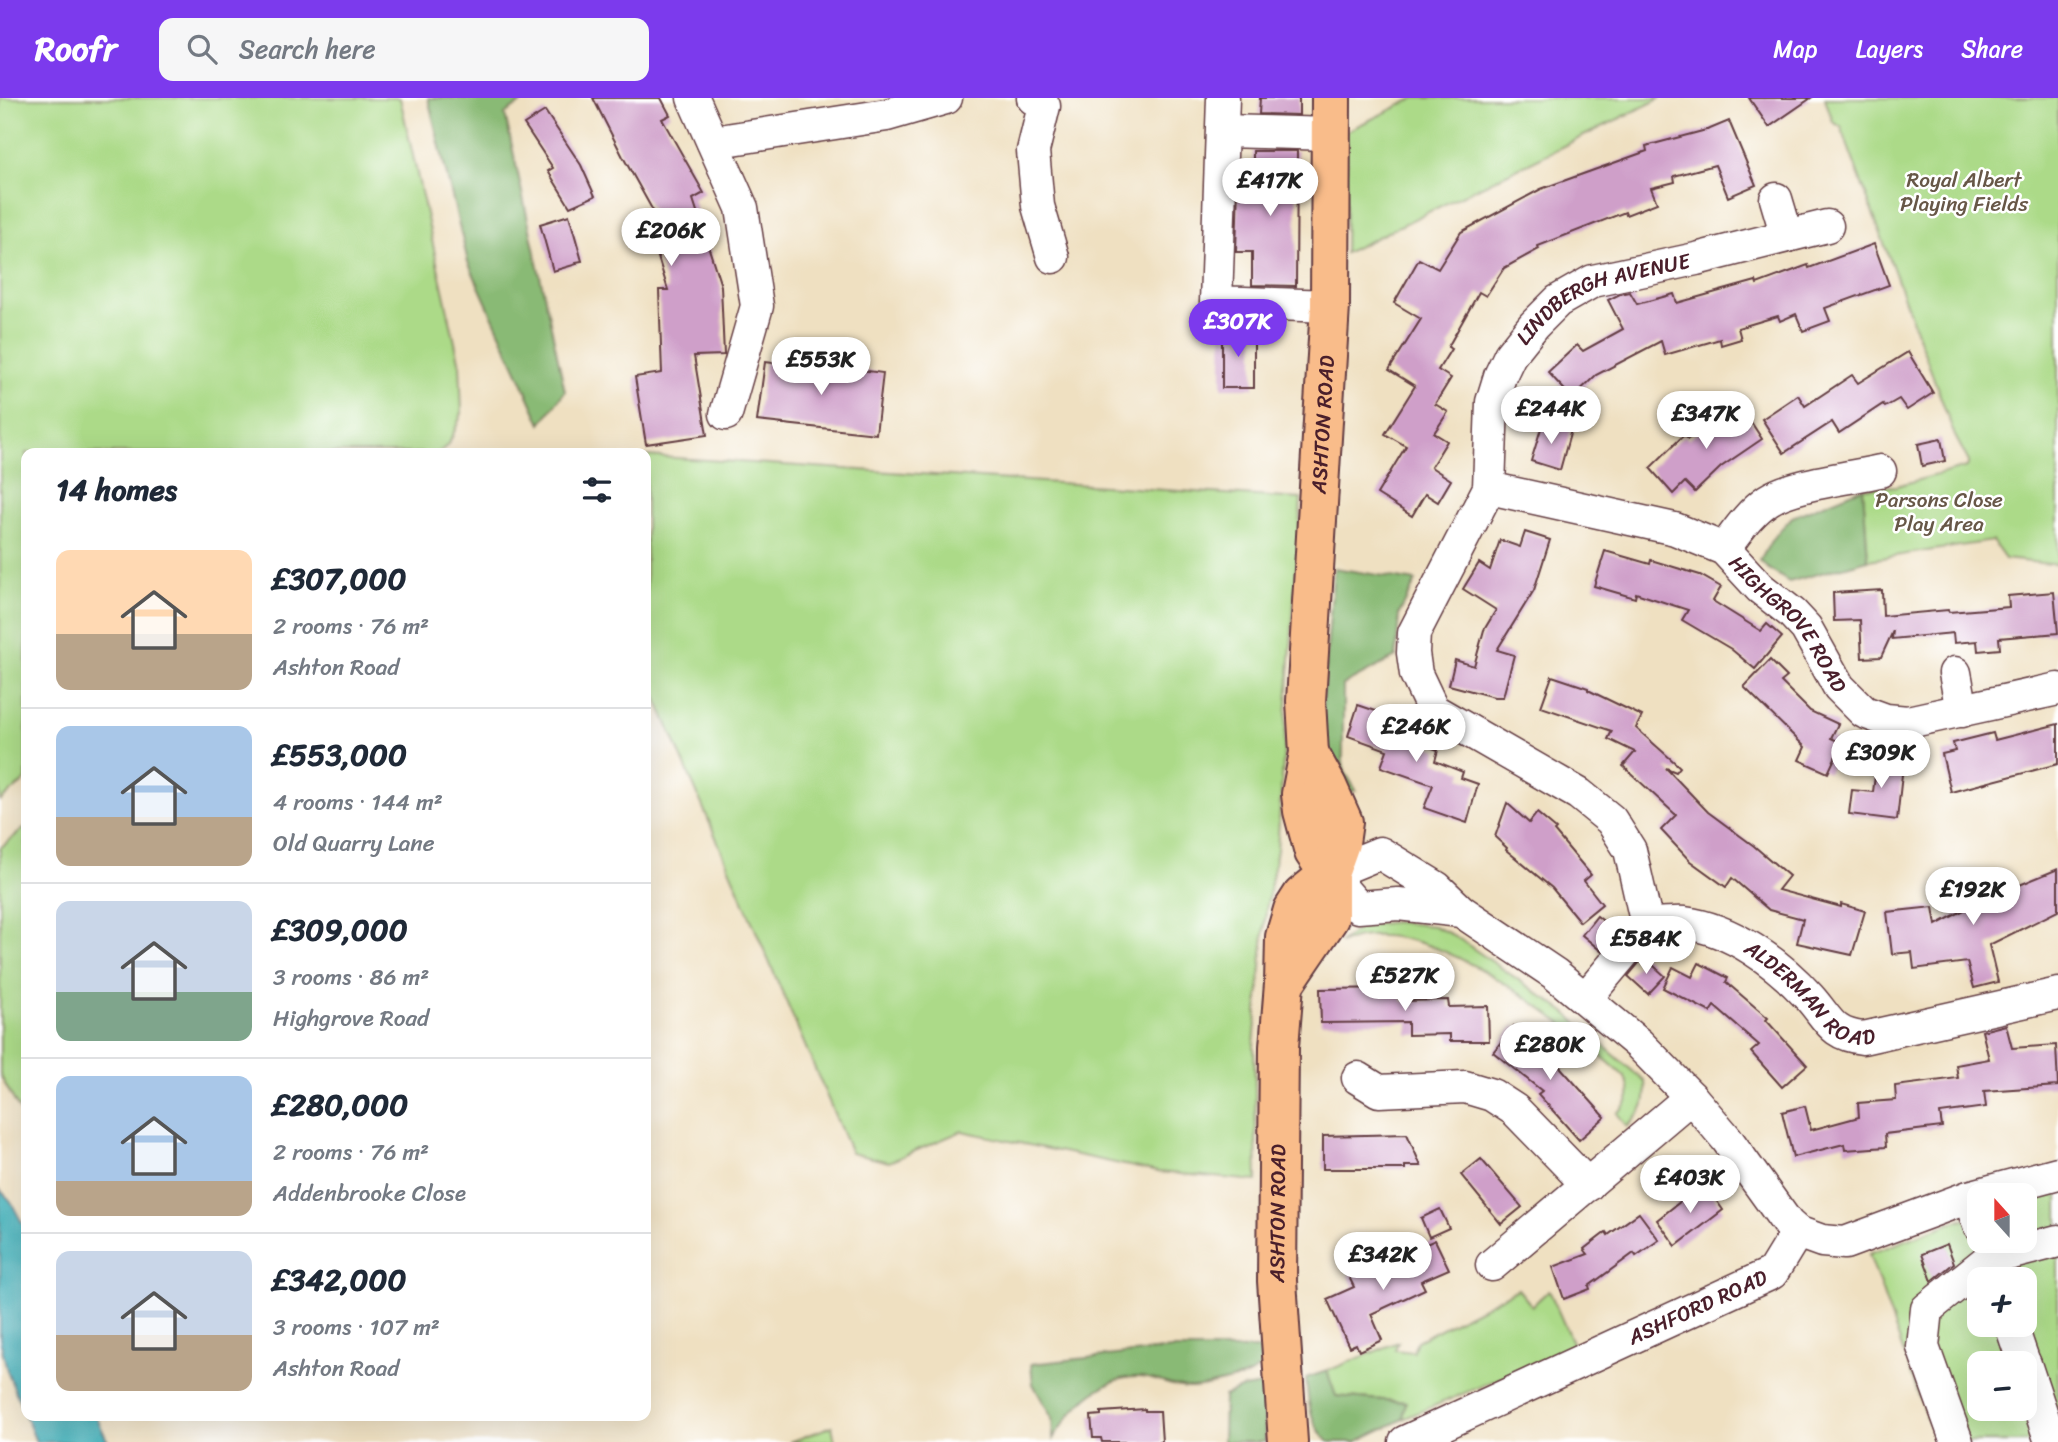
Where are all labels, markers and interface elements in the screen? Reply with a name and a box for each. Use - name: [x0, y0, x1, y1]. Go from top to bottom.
- search box: [159, 18, 649, 81]
- text: Roofr: [35, 20, 117, 78]
- text: Search here: [239, 26, 376, 72]
- text: Map: [1773, 28, 1818, 70]
- text: Layers: [1856, 28, 1923, 70]
- text: Share: [1961, 28, 2023, 70]
- icon: search: [183, 30, 221, 68]
- pin: £417K: [1221, 158, 1319, 218]
- text: £417K: [1238, 160, 1302, 201]
- park label: Royal Albert Playing Fields: [1900, 161, 2028, 223]
- pin: £206K: [622, 208, 720, 268]
- text: £206K: [637, 210, 705, 251]
- street label: LINDBERGH AVENUE: [1506, 242, 1695, 354]
- pin: £307K: [1189, 300, 1287, 359]
- text: £307K: [1205, 301, 1271, 342]
- pin: £553K: [772, 338, 870, 397]
- text: £553K: [788, 339, 854, 380]
- street label: ASHTON ROAD: [1300, 354, 1346, 496]
- pin: £244K: [1502, 386, 1600, 446]
- text: £244K: [1517, 388, 1585, 429]
- pin: £347K: [1657, 392, 1755, 451]
- text: £347K: [1673, 393, 1739, 434]
- text: 14 homes: [56, 463, 177, 517]
- icon: filters: [578, 471, 616, 509]
- park label: Parsons Close Play Area: [1875, 481, 2003, 543]
- street label: HIGHGROVE ROAD: [1719, 546, 1858, 700]
- text: £307,000: [273, 552, 406, 606]
- icon: home: [112, 578, 196, 662]
- text: 2 rooms · 76 m²: [273, 606, 429, 647]
- text: Ashton Road: [273, 647, 399, 688]
- pin: £246K: [1367, 704, 1465, 764]
- text: £246K: [1383, 706, 1449, 747]
- text: £553,000: [273, 728, 407, 782]
- pin: £309K: [1832, 730, 1930, 790]
- text: £309K: [1847, 732, 1915, 773]
- icon: home: [112, 754, 196, 838]
- text: 4 rooms · 144 m²: [273, 782, 443, 823]
- text: Old Quarry Lane: [273, 823, 435, 864]
- pin: £192K: [1924, 868, 2022, 927]
- text: £192K: [1941, 869, 2005, 910]
- text: £309,000: [273, 903, 408, 957]
- pin: £584K: [1597, 916, 1695, 976]
- text: £584K: [1612, 918, 1680, 959]
- icon: home: [112, 929, 196, 1013]
- street label: ALDERMAN ROAD: [1736, 929, 1879, 1057]
- pin: £527K: [1356, 954, 1454, 1013]
- text: £527K: [1372, 955, 1438, 996]
- text: 3 rooms · 86 m²: [273, 957, 429, 998]
- text: Highgrove Road: [273, 998, 429, 1039]
- pin: £280K: [1501, 1023, 1599, 1082]
- text: £280K: [1516, 1024, 1584, 1065]
- text: £280,000: [273, 1078, 408, 1132]
- icon: home: [112, 1104, 196, 1188]
- text: 2 rooms · 76 m²: [273, 1132, 429, 1173]
- street label: ASHTON ROAD: [1258, 1143, 1297, 1284]
- pin: £403K: [1641, 1156, 1739, 1215]
- text: £403K: [1656, 1157, 1724, 1198]
- text: Addenbrooke Close: [273, 1173, 466, 1214]
- north arrow: [1967, 1183, 2037, 1253]
- map controls: [1967, 1183, 2037, 1421]
- pin: £342K: [1334, 1232, 1432, 1292]
- text: £342K: [1350, 1234, 1416, 1275]
- text: £342,000: [273, 1253, 406, 1307]
- street label: ASHFORD ROAD: [1620, 1258, 1774, 1356]
- button: +: [1967, 1267, 2037, 1337]
- icon: home: [112, 1279, 196, 1363]
- text: 3 rooms · 107 m²: [273, 1307, 440, 1348]
- text: Ashton Road: [273, 1348, 399, 1389]
- button: −: [1967, 1351, 2037, 1421]

